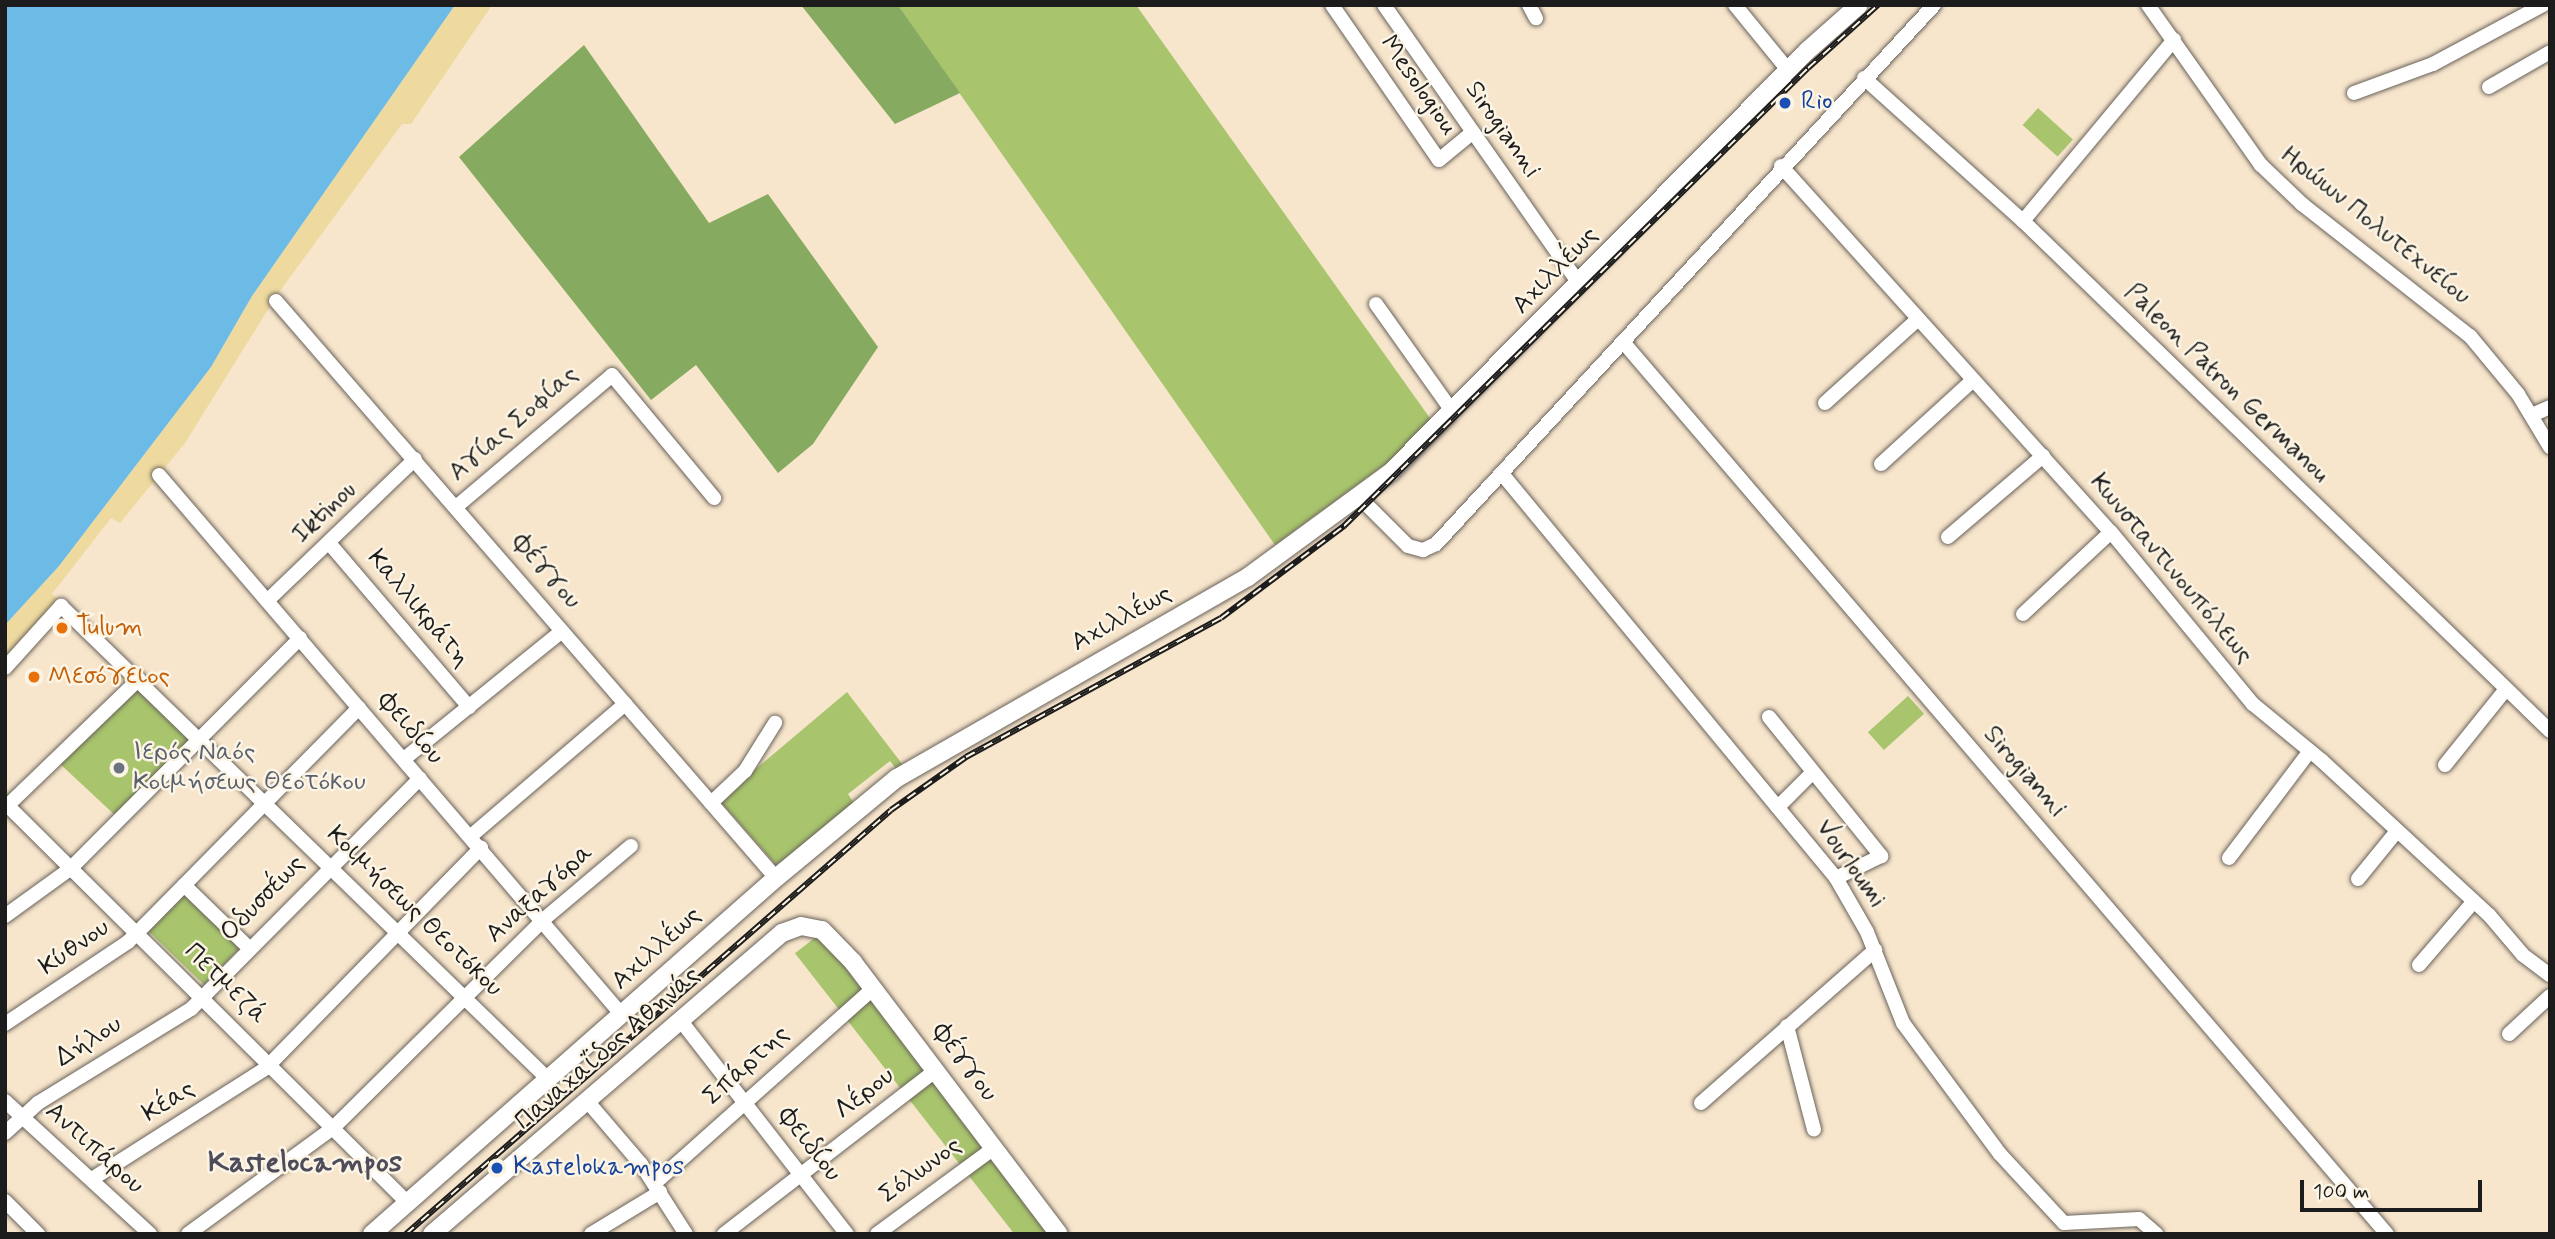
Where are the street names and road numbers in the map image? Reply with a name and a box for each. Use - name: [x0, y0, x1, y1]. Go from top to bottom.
- street label: Mesologiou: [1372, 30, 1464, 142]
- street label: Sirogianni: [1457, 76, 1547, 184]
- street label: Ηρώων Πολυτεχνείου: [2274, 140, 2476, 312]
- street label: Αχιλλέως: [1507, 221, 1605, 321]
- street label: Paleon Patron Germanou: [2115, 276, 2337, 492]
- street label: Αγίας Σοφίας: [443, 359, 585, 489]
- street label: Κωνσταντινουπόλεως: [2082, 468, 2260, 670]
- street label: Iktinou: [287, 475, 363, 551]
- street label: Φέγγου: [505, 528, 587, 616]
- street label: Καλλικράτη: [360, 544, 476, 674]
- street label: Αχιλλέως: [1066, 579, 1178, 659]
- street label: Φειδίου: [370, 686, 450, 772]
- street label: Sirogianni: [1976, 720, 2072, 824]
- street label: Vourloumi: [1808, 814, 1892, 914]
- street label: Κοιμήσεως Θεοτόκου: [319, 820, 509, 1004]
- street label: Αναξαγόρα: [480, 838, 600, 950]
- street label: Οδυσσέως: [214, 849, 312, 949]
- street label: Αχιλλέως: [606, 901, 708, 997]
- street label: Κύθνου: [34, 913, 116, 983]
- street label: Πετμεζά: [177, 937, 273, 1031]
- street label: Παναχαΐδος Αθηνάς: [509, 960, 707, 1138]
- street label: Δήλου: [50, 1010, 128, 1074]
- street label: Φέγγου: [925, 1018, 1003, 1108]
- street label: Σπάρτης: [698, 1019, 796, 1113]
- street label: Λέρου: [829, 1061, 901, 1127]
- street label: Κέας: [137, 1074, 201, 1130]
- street label: Αντιπάρου: [38, 1097, 150, 1201]
- street label: Φειδίου: [770, 1102, 848, 1188]
- street label: Σόλωνος: [874, 1131, 968, 1211]

